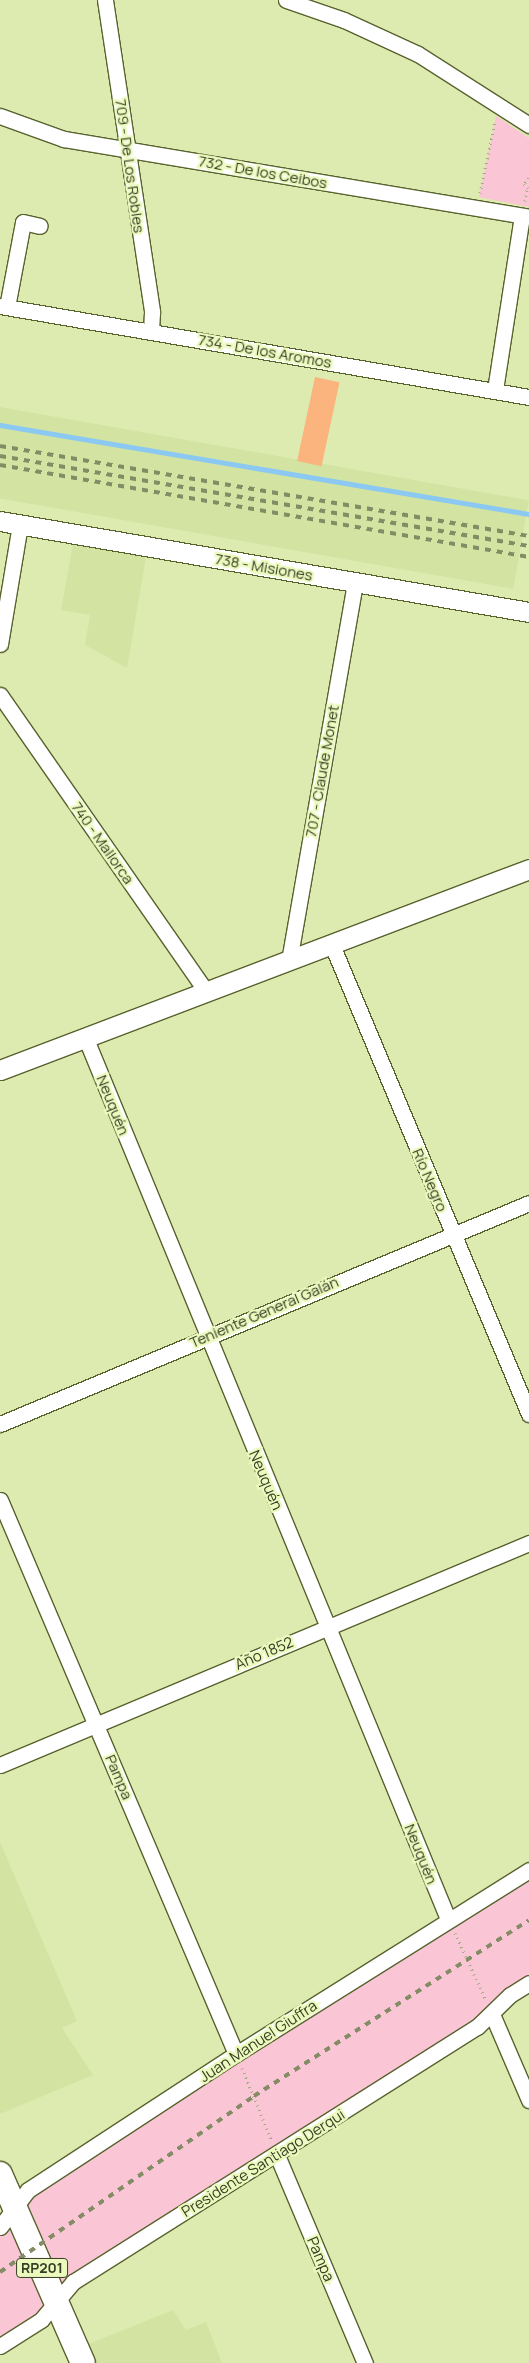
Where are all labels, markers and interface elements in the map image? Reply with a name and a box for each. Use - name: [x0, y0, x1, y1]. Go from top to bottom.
- street label: 709 - De Los Robles: [112, 98, 148, 234]
- street label: 732 - De los Ceibos: [197, 152, 329, 192]
- street label: 734 - De los Aromos: [197, 330, 333, 372]
- street label: 738 - Misiones: [214, 550, 314, 584]
- street label: 707 - Claude Monet: [302, 704, 342, 838]
- street label: 740 - Mallorca: [68, 799, 138, 887]
- street label: Neuquén: [93, 1072, 133, 1138]
- street label: Río Negro: [409, 1146, 451, 1214]
- street label: Teniente General Galán: [187, 1272, 341, 1352]
- street label: Neuquén: [245, 1447, 287, 1513]
- street label: Año 1852: [232, 1633, 296, 1673]
- street label: Pampa: [102, 1752, 136, 1802]
- street label: Neuquén: [401, 1821, 441, 1887]
- street label: Juan Manuel Giuffra: [196, 1996, 320, 2086]
- street label: Presidente Santiago Derqui: [178, 2105, 348, 2221]
- street label: Pampa: [304, 2234, 338, 2284]
- road number: RP201: [16, 2256, 68, 2280]

